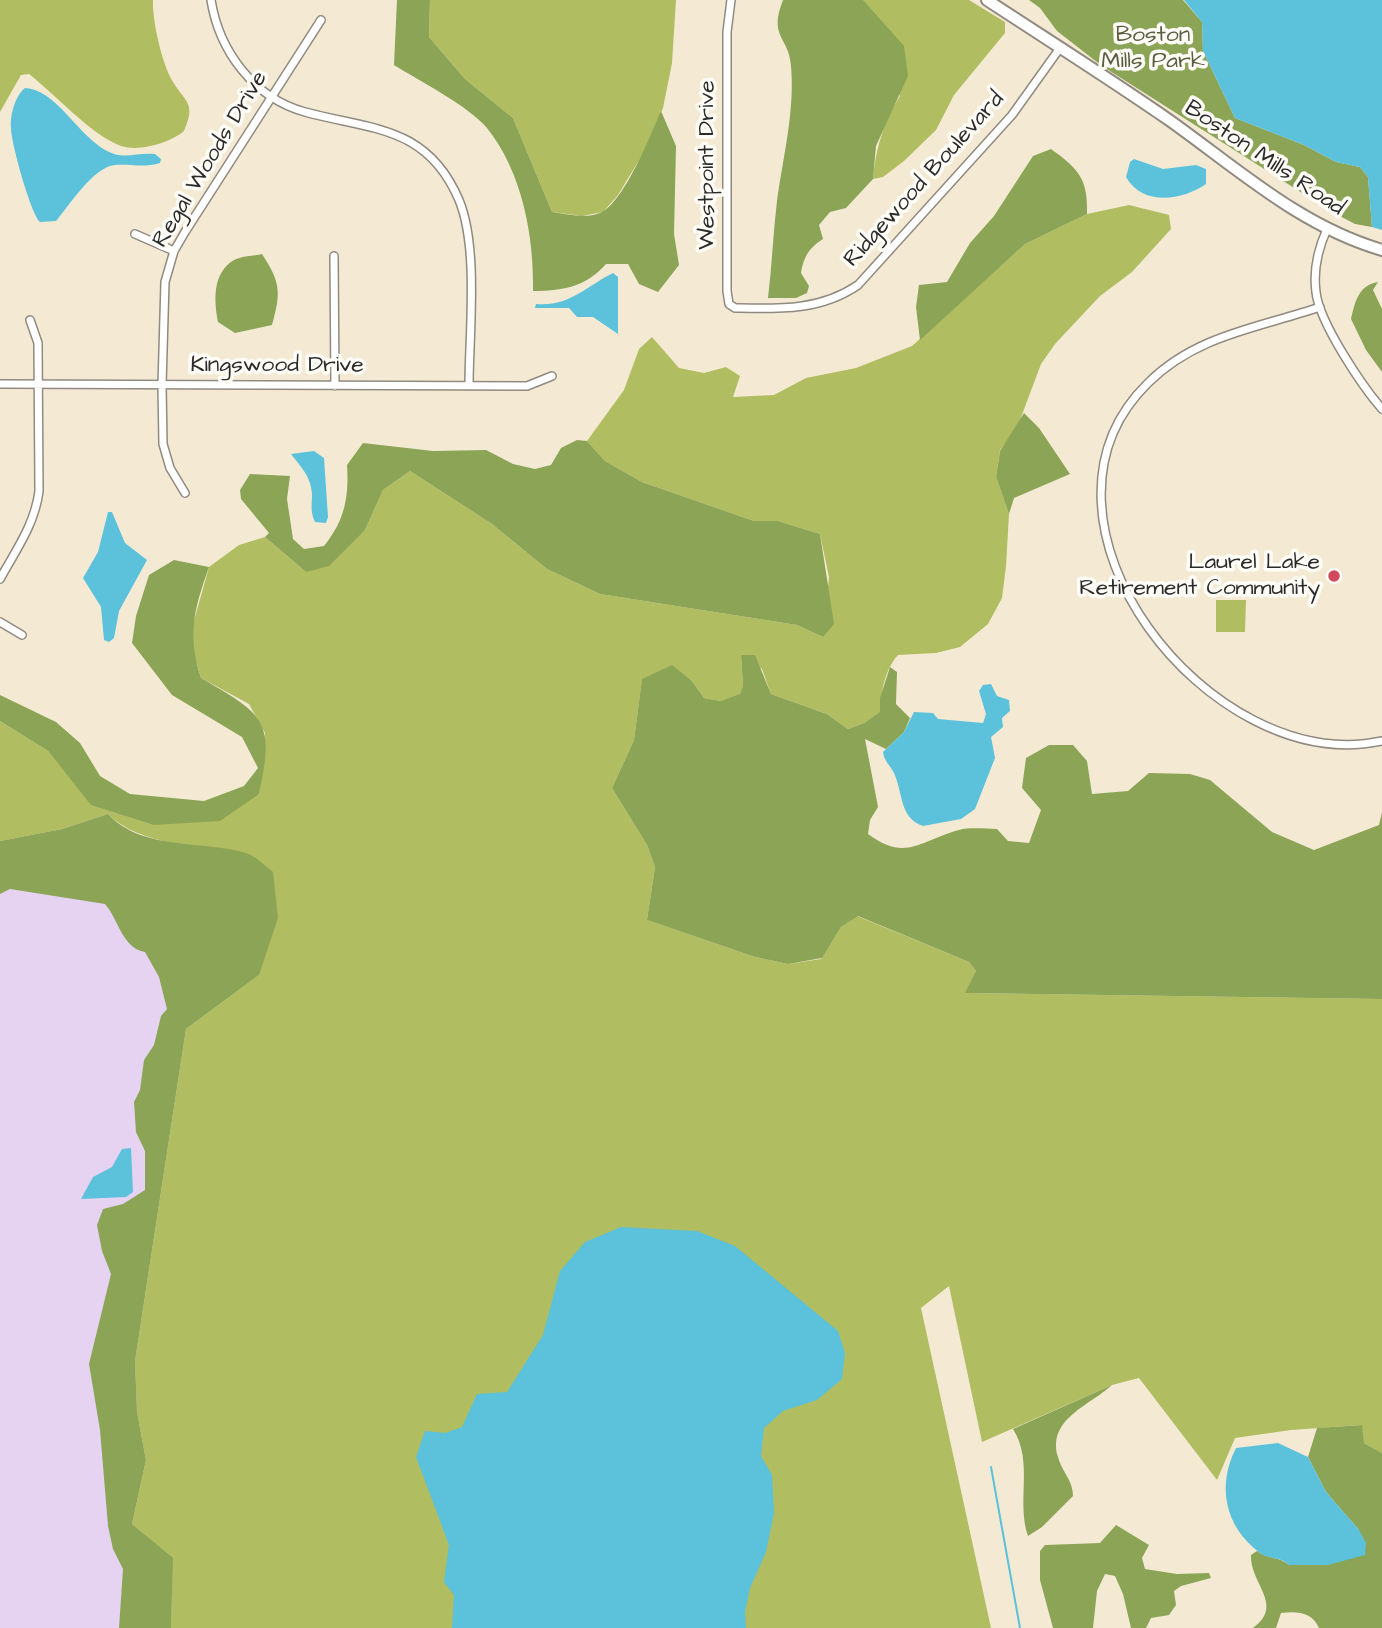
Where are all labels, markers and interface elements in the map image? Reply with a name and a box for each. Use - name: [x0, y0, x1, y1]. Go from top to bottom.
- park label: Boston Mills Park: [1101, 22, 1205, 76]
- street label: Regal Woods Drive: [147, 67, 275, 253]
- street label: Westpoint Drive: [694, 80, 722, 250]
- street label: Ridgewood Boulevard: [839, 87, 1011, 273]
- street label: Boston Mills Road: [1179, 95, 1349, 223]
- street label: Kingswood Drive: [190, 352, 364, 380]
- place label: Laurel Lake Retirement Community: [1079, 549, 1320, 603]
- marker: Laurel Lake Retirement Community: [1326, 568, 1342, 584]

